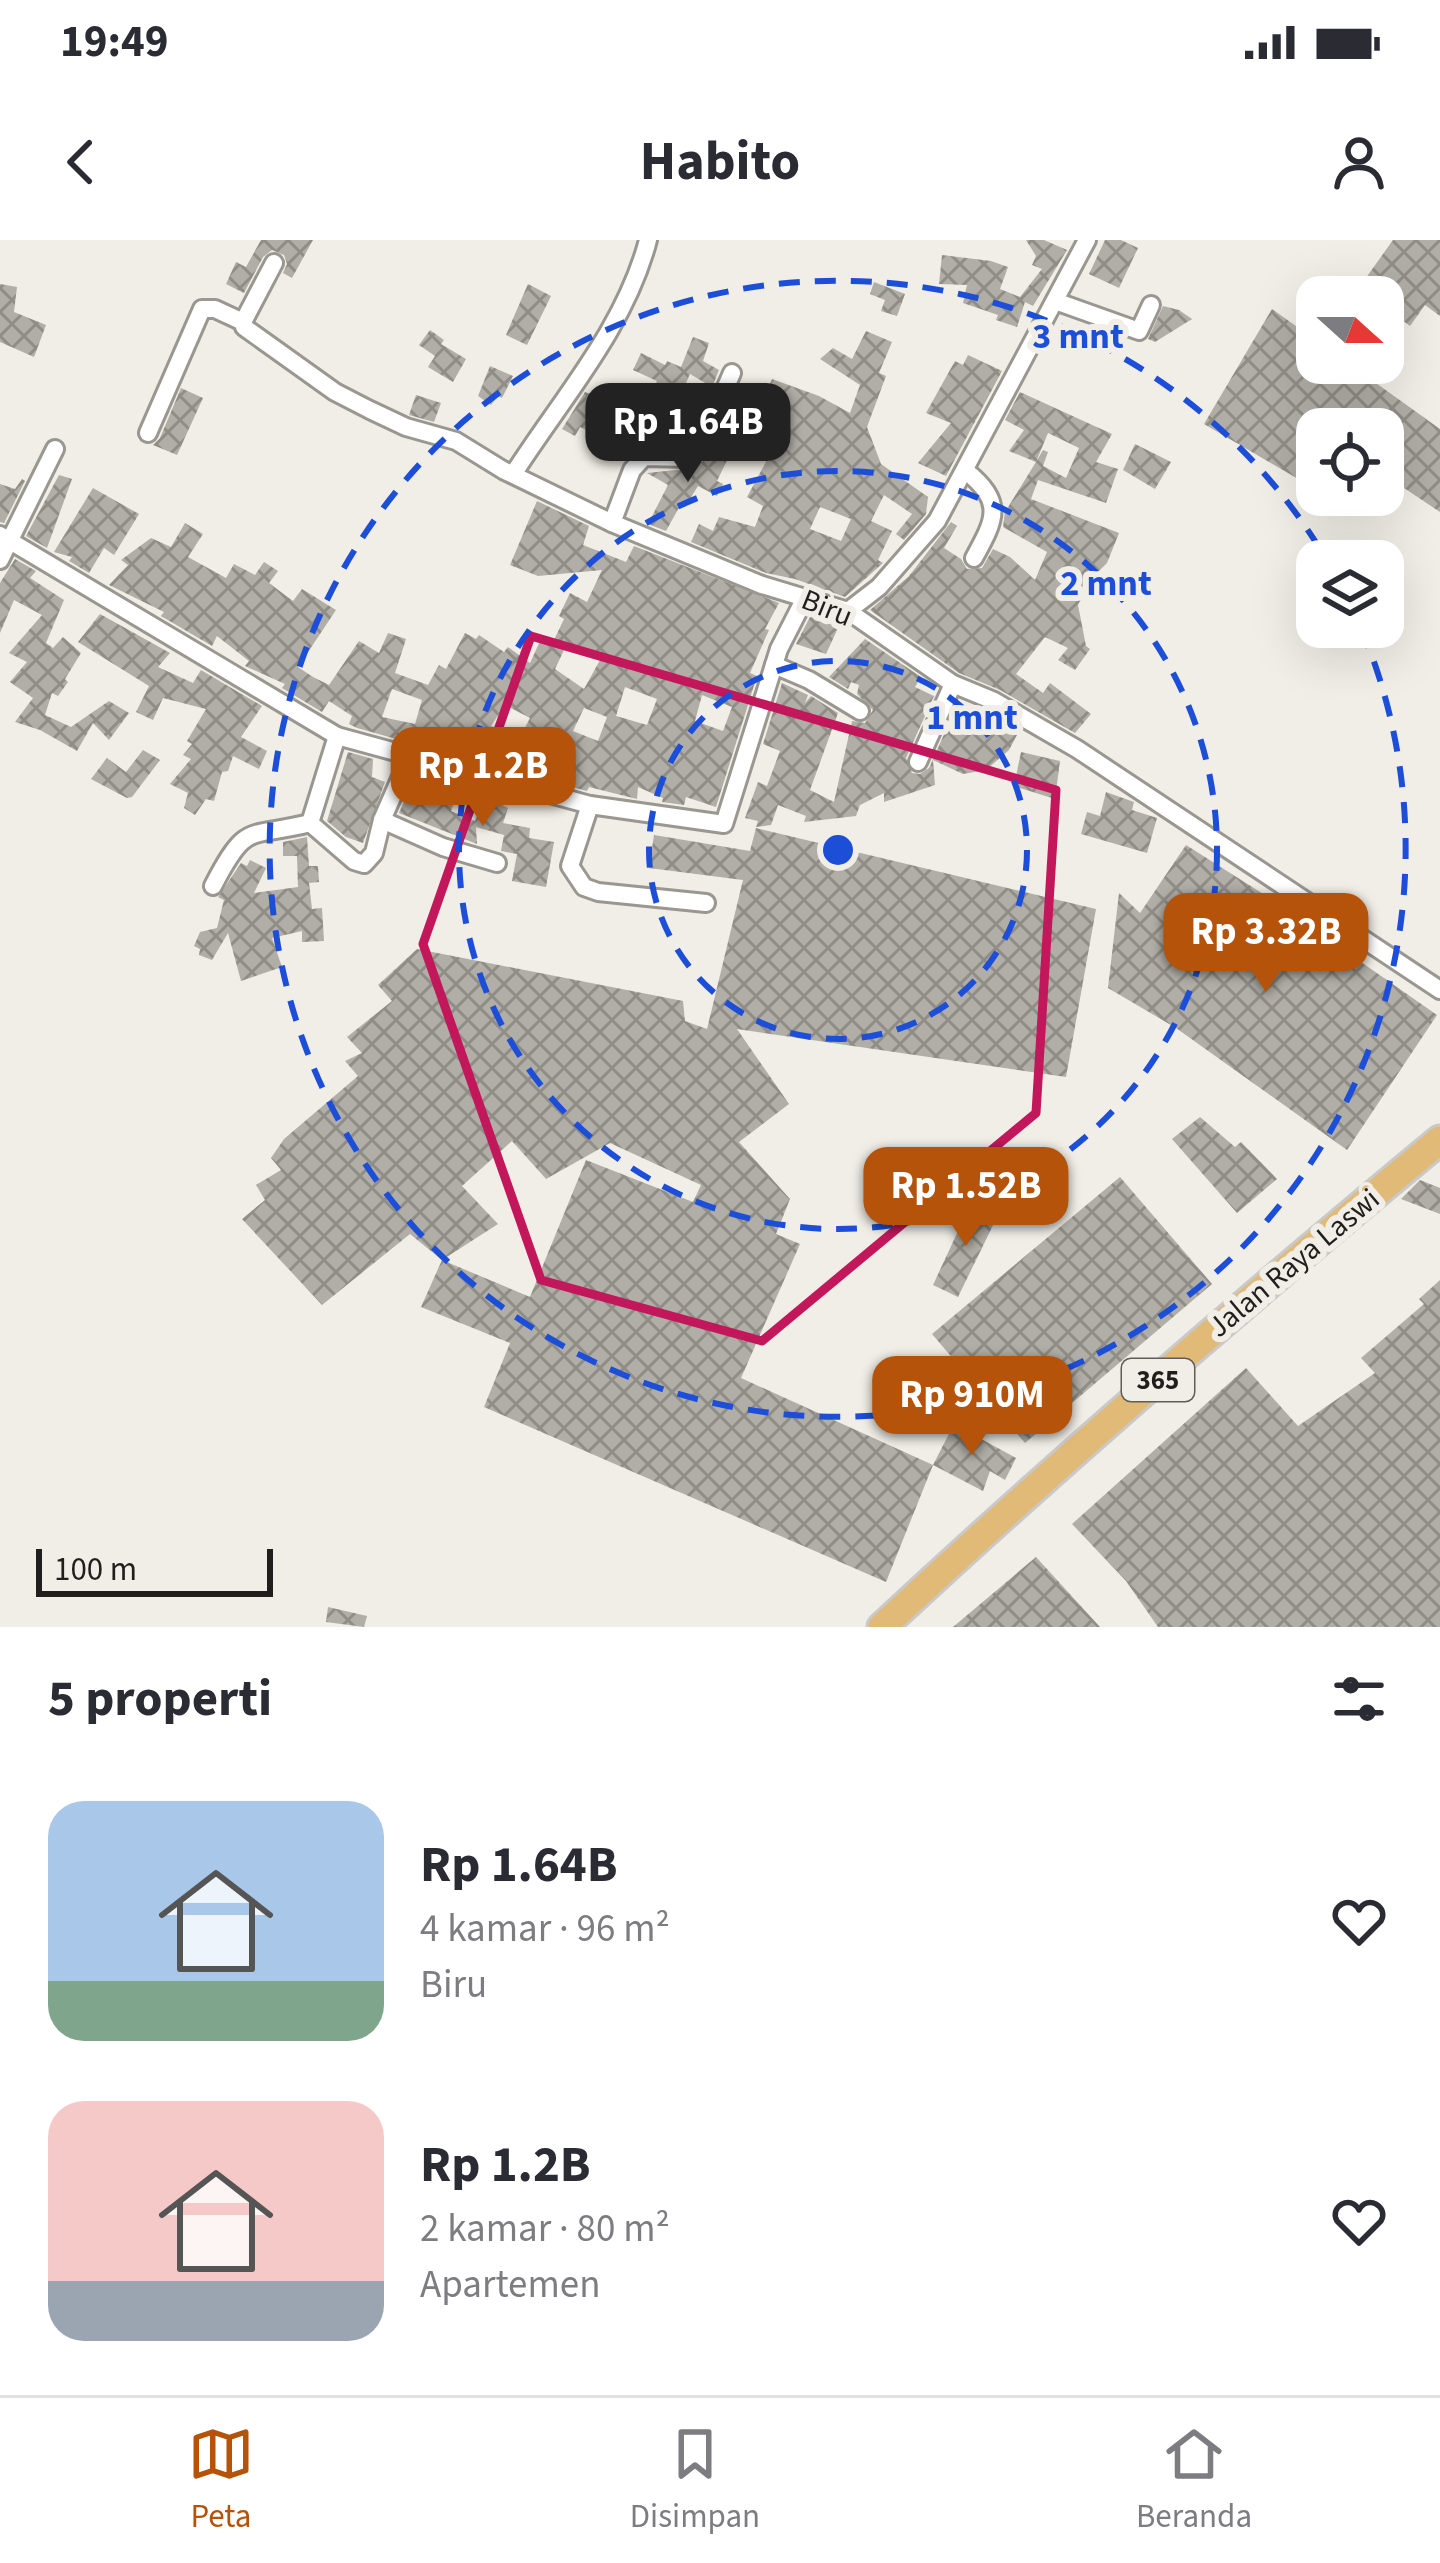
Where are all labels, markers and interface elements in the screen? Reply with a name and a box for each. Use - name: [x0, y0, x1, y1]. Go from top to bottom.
- text: 19:49: [60, 10, 169, 74]
- text: Habito: [640, 124, 800, 201]
- icon: back: [48, 129, 114, 195]
- icon: person: [1326, 129, 1392, 195]
- north arrow: [1296, 276, 1404, 384]
- map controls: [1296, 276, 1404, 648]
- text: 3 mnt: [1032, 311, 1124, 362]
- pin: Rp 1.64B: [564, 383, 812, 485]
- text: Rp 1.64B: [612, 394, 764, 450]
- button: locate: [1296, 408, 1404, 516]
- button: layers: [1296, 540, 1404, 648]
- text: 2 mnt: [1060, 558, 1152, 609]
- street label: Biru: [795, 578, 859, 638]
- text: 1 mnt: [926, 692, 1018, 743]
- pin: Rp 1.2B: [372, 727, 594, 829]
- text: Rp 1.2B: [418, 738, 548, 794]
- centre of rings: [817, 829, 859, 871]
- pin: Rp 3.32B: [1142, 893, 1390, 995]
- text: Rp 3.32B: [1190, 904, 1342, 960]
- pin: Rp 1.52B: [842, 1147, 1090, 1249]
- text: Rp 1.52B: [890, 1158, 1042, 1214]
- street label: Jalan Raya Laswi: [1199, 1178, 1389, 1348]
- pin: Rp 910M: [861, 1356, 1083, 1458]
- road number: 365: [1122, 1359, 1194, 1401]
- text: Rp 910M: [899, 1367, 1045, 1423]
- scale bar: [36, 1543, 273, 1596]
- text: 100 m: [54, 1546, 137, 1593]
- text: 5 properti: [48, 1663, 272, 1735]
- icon: filters: [1326, 1666, 1392, 1732]
- text: Rp 1.64B: [420, 1829, 618, 1901]
- icon: home: [144, 1849, 288, 1993]
- icon: heart: [1326, 1888, 1392, 1954]
- text: 4 kamar · 96 m²: [420, 1901, 670, 1957]
- text: Biru: [420, 1957, 487, 2013]
- text: Rp 1.2B: [420, 2129, 591, 2201]
- icon: home: [144, 2149, 288, 2293]
- icon: heart: [1326, 2188, 1392, 2254]
- text: 2 kamar · 80 m²: [420, 2201, 670, 2257]
- text: Apartemen: [420, 2257, 600, 2313]
- tab: Peta: [188, 2421, 254, 2540]
- tab: Disimpan: [630, 2421, 760, 2540]
- tab: Beranda: [1136, 2421, 1252, 2540]

